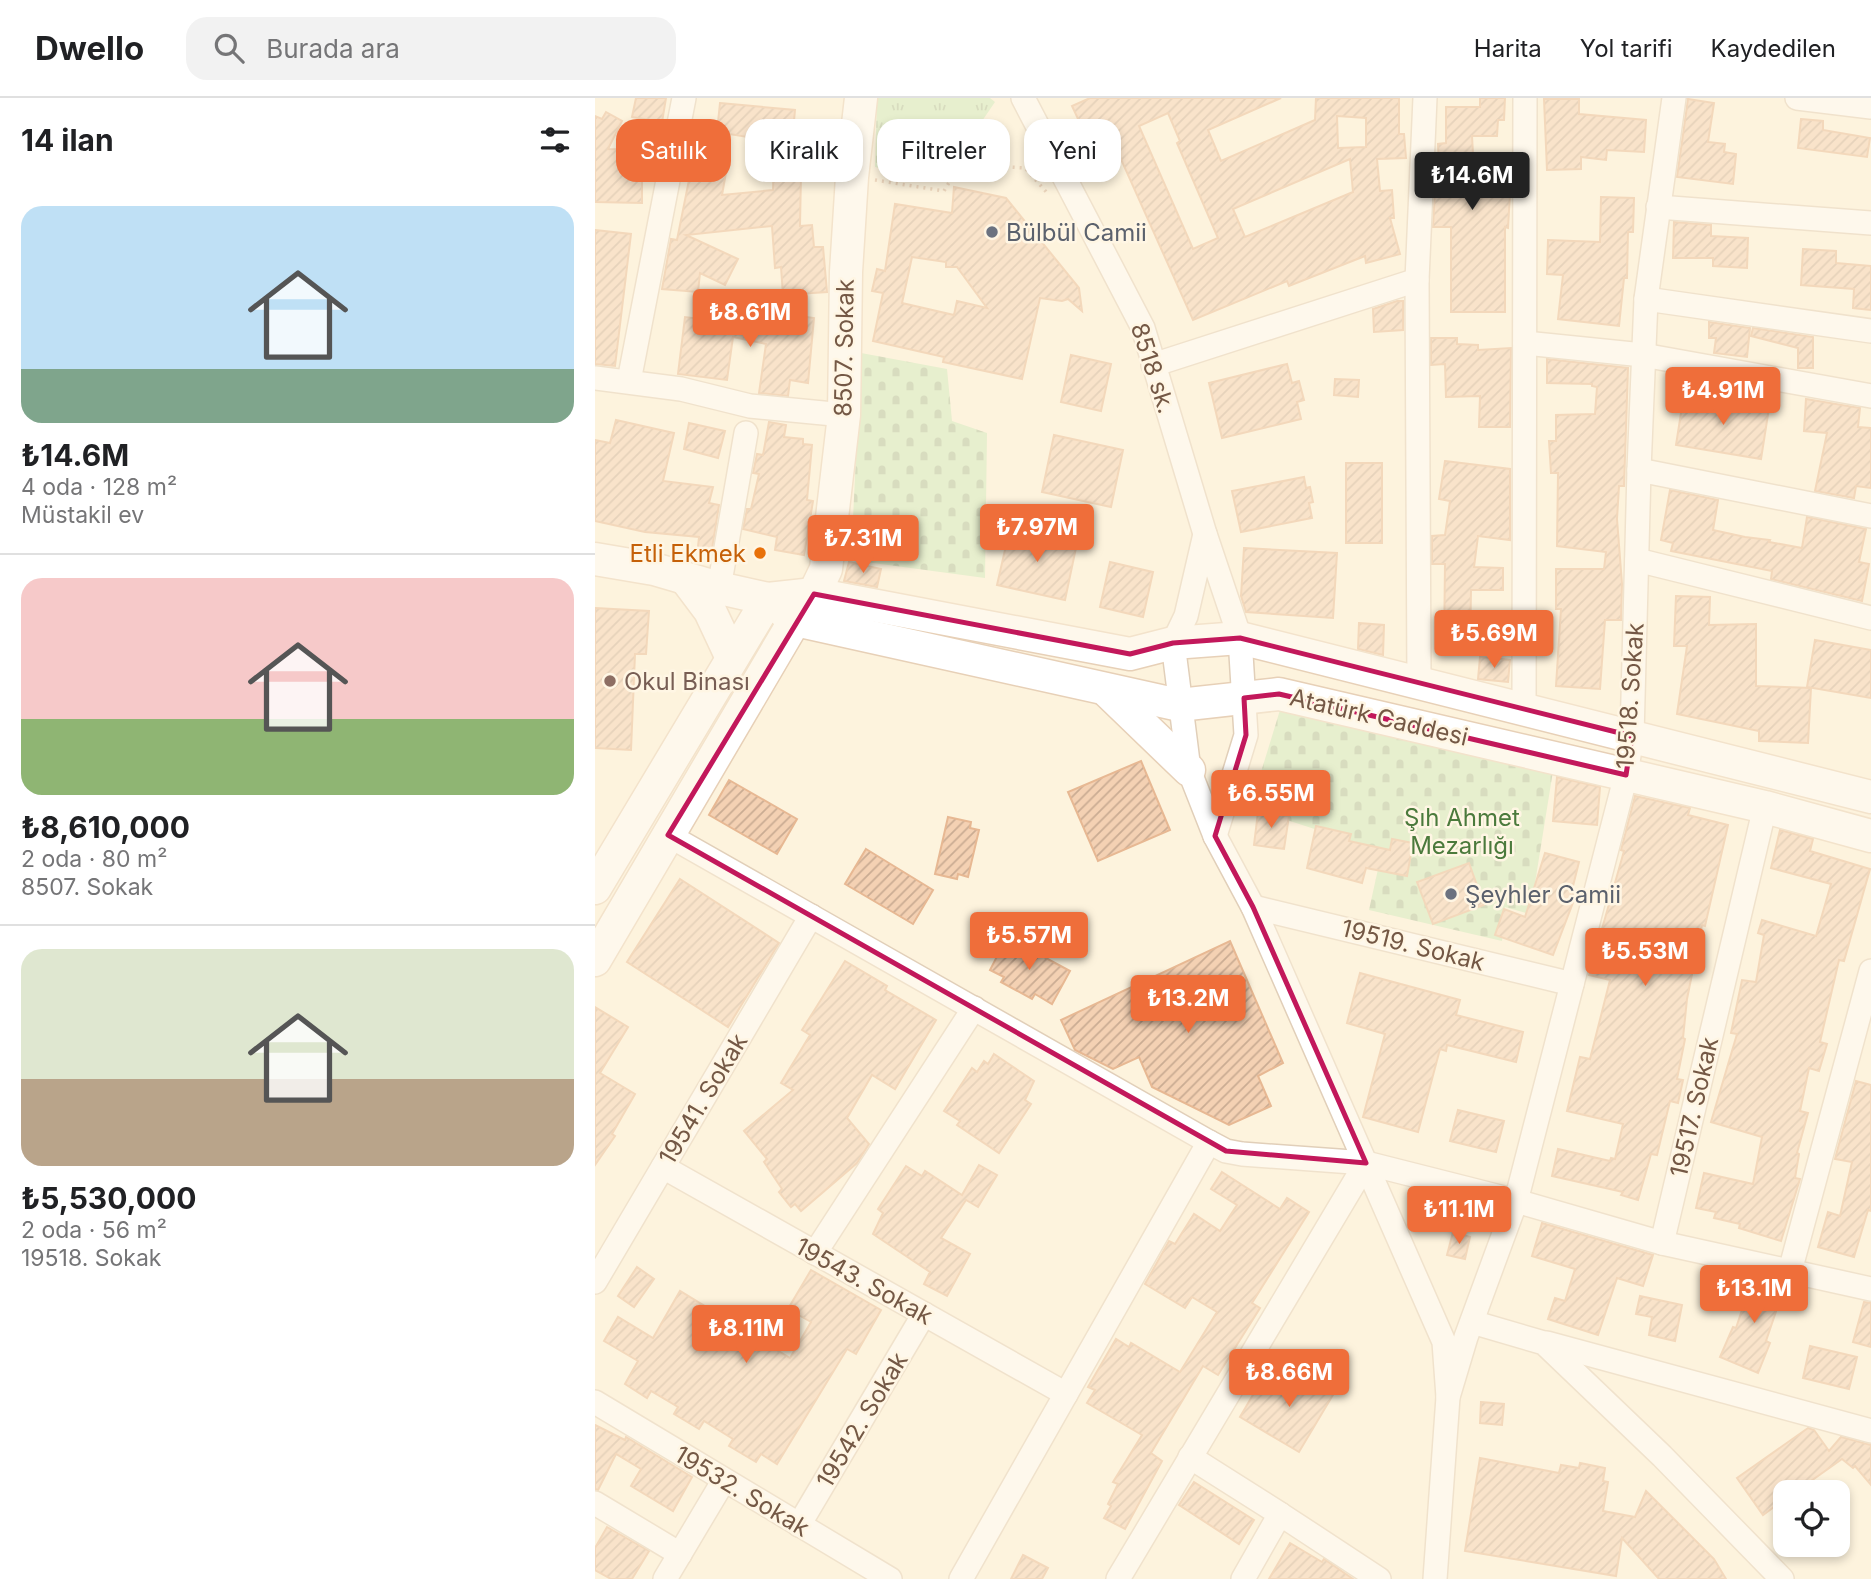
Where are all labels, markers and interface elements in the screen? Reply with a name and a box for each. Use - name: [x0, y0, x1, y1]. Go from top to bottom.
- search box: [186, 17, 676, 80]
- text: Dwello: [35, 28, 144, 68]
- icon: search: [210, 29, 248, 67]
- text: Burada ara: [266, 33, 400, 64]
- text: Harita: [1474, 34, 1542, 63]
- text: Yol tarifi: [1580, 34, 1673, 63]
- text: Kaydedilen: [1711, 34, 1836, 63]
- chip: Satılık: [616, 119, 731, 182]
- chip: Kiralık: [745, 119, 863, 182]
- chip: Filtreler: [877, 119, 1010, 182]
- chip: Yeni: [1024, 119, 1121, 182]
- icon: filters: [536, 121, 574, 159]
- text: 14 ilan: [21, 122, 114, 158]
- pin: ₺14.6M: [1415, 152, 1529, 212]
- text: ₺14.6M: [1431, 161, 1513, 189]
- place label: Bülbül Camii: [1006, 218, 1147, 247]
- marker: Bülbül Camii: [984, 224, 1000, 240]
- icon: home: [235, 252, 361, 378]
- street label: 8507. Sokak: [828, 279, 860, 417]
- pin: ₺8.61M: [693, 289, 807, 349]
- text: ₺8.61M: [709, 298, 791, 326]
- street label: 8518 sk.: [1125, 319, 1181, 417]
- pin: ₺4.91M: [1666, 368, 1780, 427]
- text: ₺4.91M: [1681, 376, 1765, 404]
- text: ₺14.6M: [21, 437, 129, 473]
- text: 4 oda · 128 m²: [21, 473, 177, 501]
- text: Müstakil ev: [21, 501, 144, 529]
- pin: ₺7.97M: [980, 504, 1094, 564]
- text: ₺7.97M: [996, 513, 1078, 541]
- pin: ₺7.31M: [806, 516, 920, 575]
- text: ₺7.31M: [824, 524, 902, 552]
- place label: Etli Ekmek: [630, 539, 746, 568]
- marker: Etli Ekmek: [752, 545, 768, 561]
- pin: ₺5.69M: [1437, 610, 1551, 670]
- text: ₺5.69M: [1450, 619, 1538, 647]
- street label: 19518. Sokak: [1610, 622, 1650, 770]
- icon: home: [235, 624, 361, 750]
- place label: Okul Binası: [624, 667, 750, 696]
- marker: Okul Binası: [602, 673, 618, 689]
- street label: Atatürk Caddesi: [1287, 682, 1471, 752]
- pin: ₺6.55M: [1214, 770, 1328, 830]
- text: ₺6.55M: [1227, 779, 1315, 807]
- park label: Şıh Ahmet Mezarlığı: [1404, 803, 1520, 860]
- text: ₺8,610,000: [21, 809, 190, 845]
- text: 2 oda · 80 m²: [21, 845, 167, 873]
- text: 8507. Sokak: [21, 873, 153, 901]
- place label: Şeyhler Camii: [1465, 880, 1621, 909]
- marker: Şeyhler Camii: [1443, 886, 1459, 902]
- pin: ₺5.57M: [972, 912, 1086, 972]
- street label: 19519. Sokak: [1338, 913, 1488, 977]
- text: ₺5.57M: [986, 921, 1072, 949]
- pin: ₺5.53M: [1588, 928, 1702, 988]
- text: ₺5.53M: [1601, 937, 1689, 965]
- pin: ₺13.2M: [1131, 976, 1245, 1035]
- text: ₺13.2M: [1147, 984, 1229, 1012]
- icon: home: [235, 995, 361, 1121]
- street label: 19541. Sokak: [653, 1028, 753, 1170]
- street label: 19517. Sokak: [1664, 1034, 1724, 1180]
- text: ₺5,530,000: [21, 1180, 196, 1216]
- pin: ₺11.1M: [1402, 1186, 1516, 1246]
- text: ₺11.1M: [1423, 1195, 1495, 1223]
- text: 2 oda · 56 m²: [21, 1216, 167, 1244]
- street label: 19543. Sokak: [790, 1231, 938, 1331]
- text: 19518. Sokak: [21, 1244, 161, 1272]
- pin: ₺13.1M: [1697, 1266, 1811, 1325]
- text: ₺13.1M: [1716, 1274, 1792, 1302]
- pin: ₺8.11M: [689, 1306, 803, 1365]
- text: ₺8.11M: [708, 1314, 784, 1342]
- street label: 19542. Sokak: [810, 1347, 914, 1493]
- pin: ₺8.66M: [1232, 1350, 1346, 1409]
- text: ₺8.66M: [1245, 1358, 1333, 1386]
- street label: 19532. Sokak: [669, 1439, 815, 1543]
- map controls: [1773, 1480, 1850, 1557]
- button: locate: [1773, 1480, 1850, 1557]

